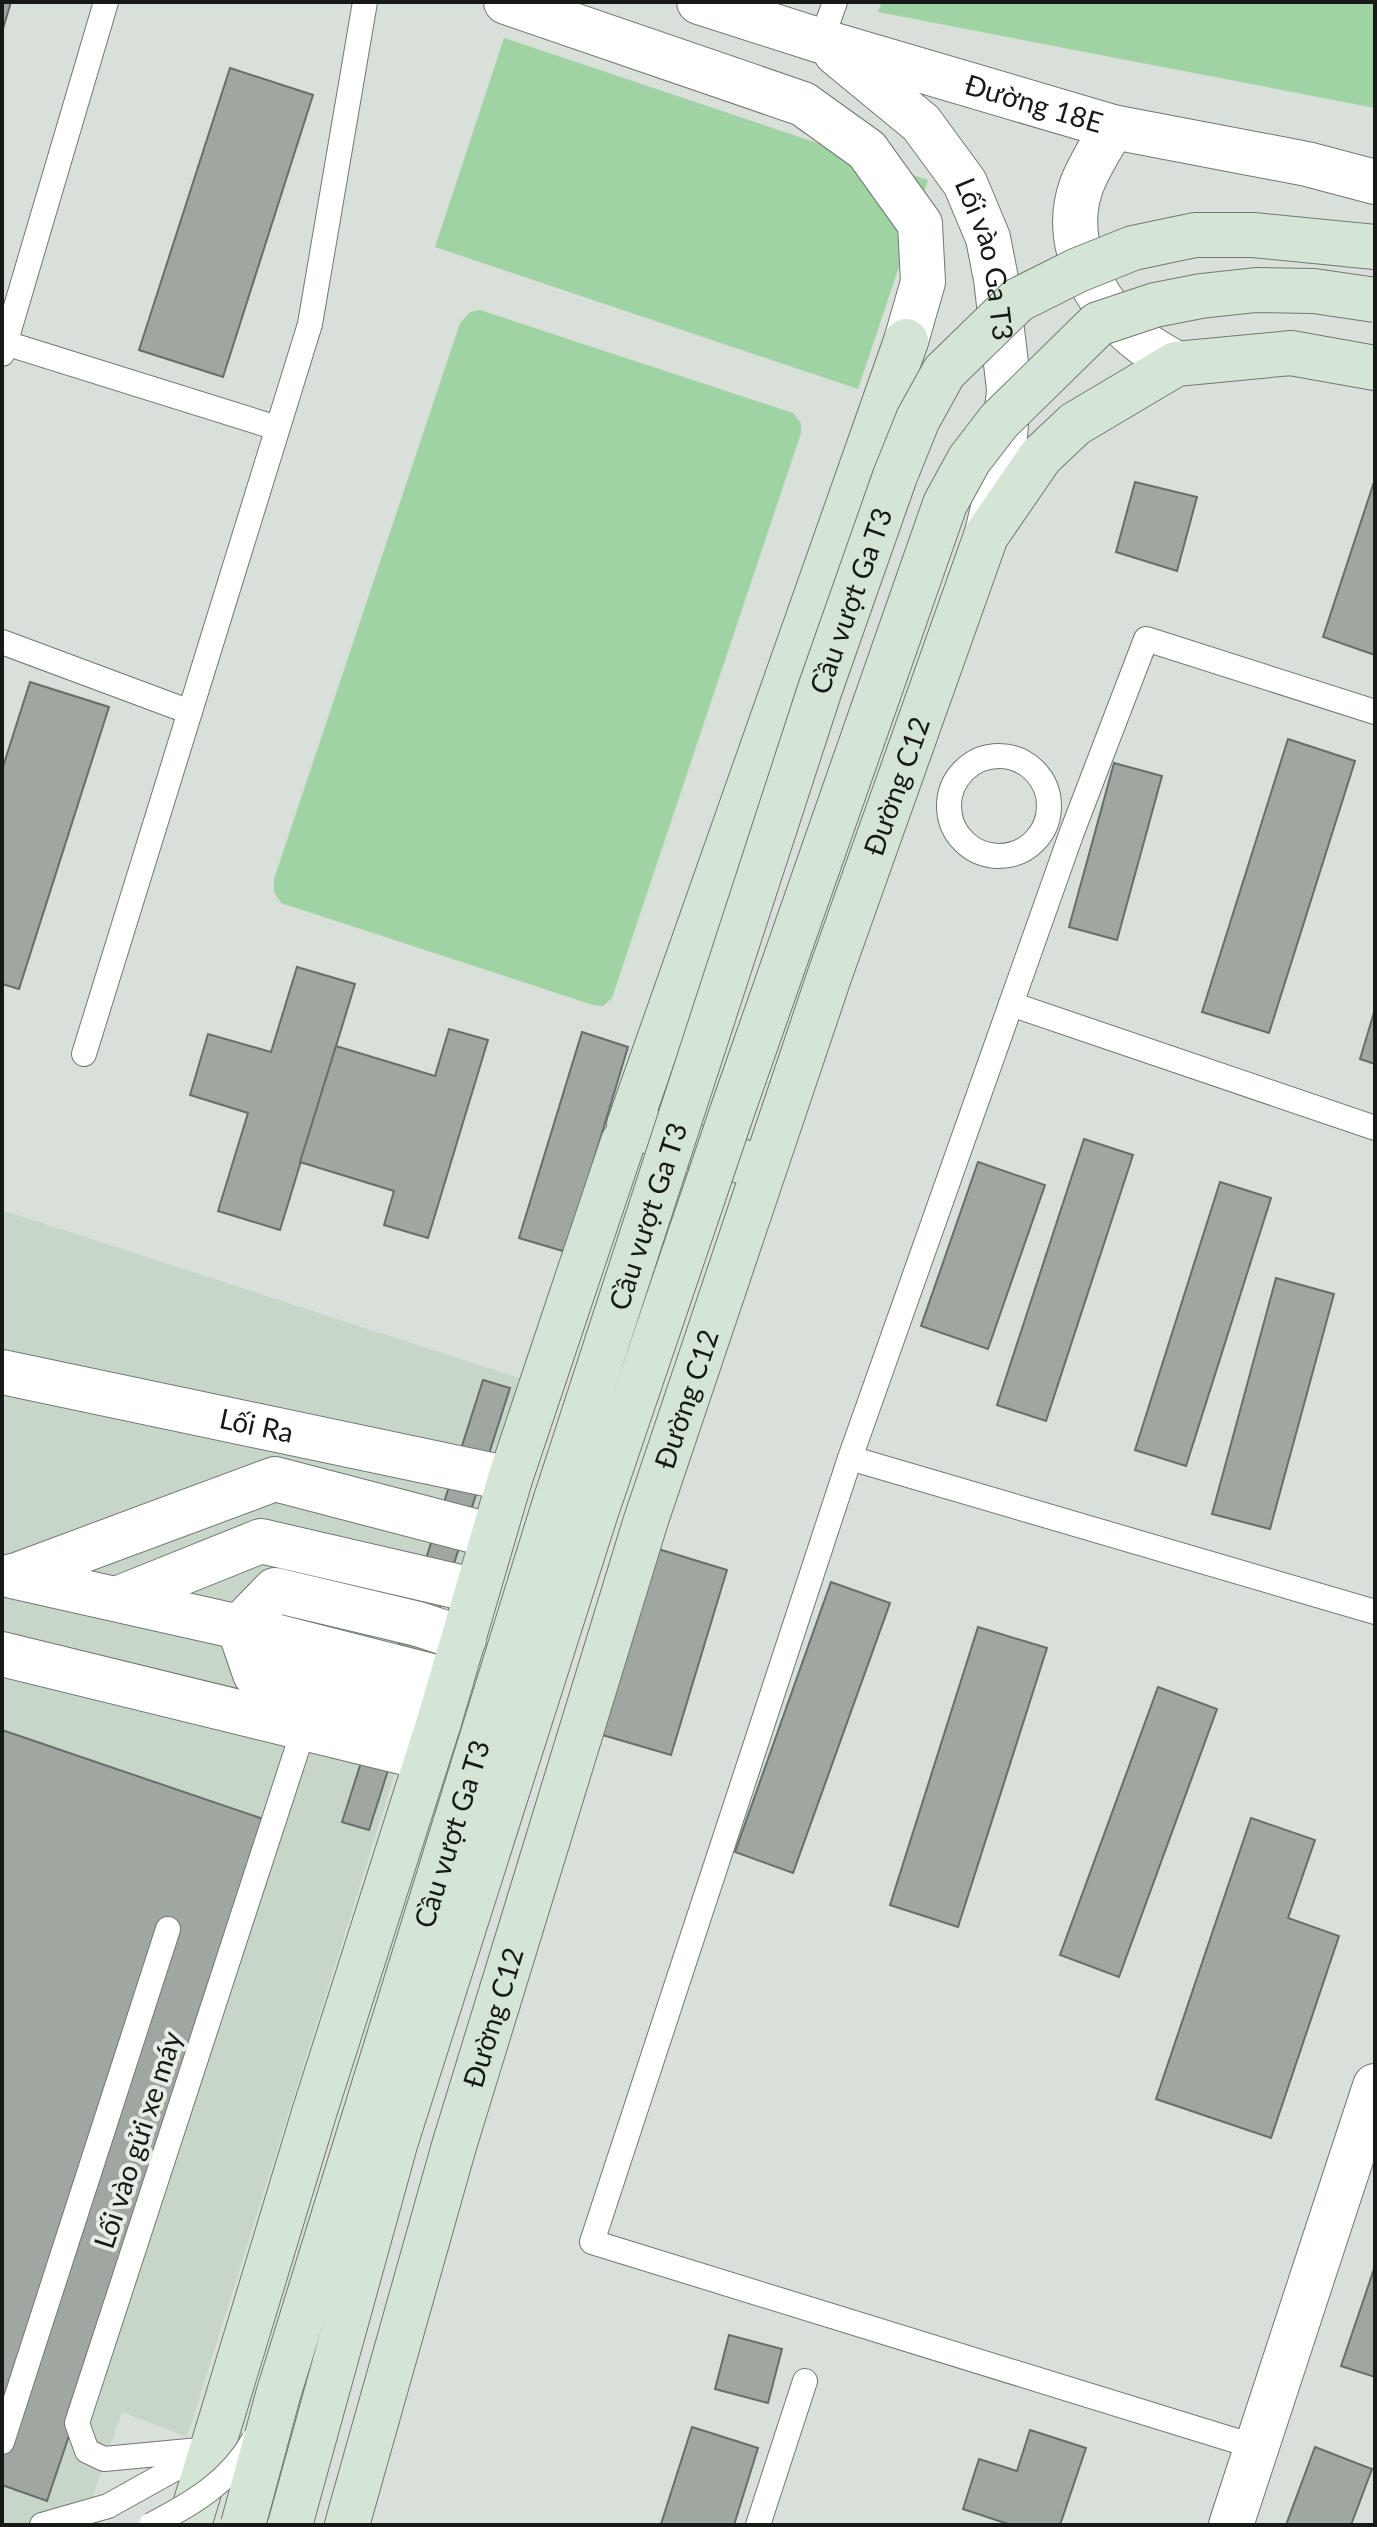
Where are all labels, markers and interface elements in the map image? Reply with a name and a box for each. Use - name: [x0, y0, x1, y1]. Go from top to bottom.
- street label: Đường 18E: [961, 66, 1107, 139]
- street label: Lối vào Ga T3: [949, 172, 1021, 342]
- street label: Cầu vượt Ga T3: [802, 503, 898, 698]
- street label: Đường C12: [856, 712, 936, 860]
- street label: Cầu vượt Ga T3: [601, 1118, 694, 1314]
- street label: Đường C12: [647, 1325, 725, 1473]
- street label: Lối Ra: [217, 1400, 297, 1449]
- street label: Cầu vượt Ga T3: [406, 1736, 496, 1932]
- street label: Đường C12: [455, 1943, 530, 2092]
- street label: Lối vào gửi xe máy: [86, 2026, 188, 2252]

